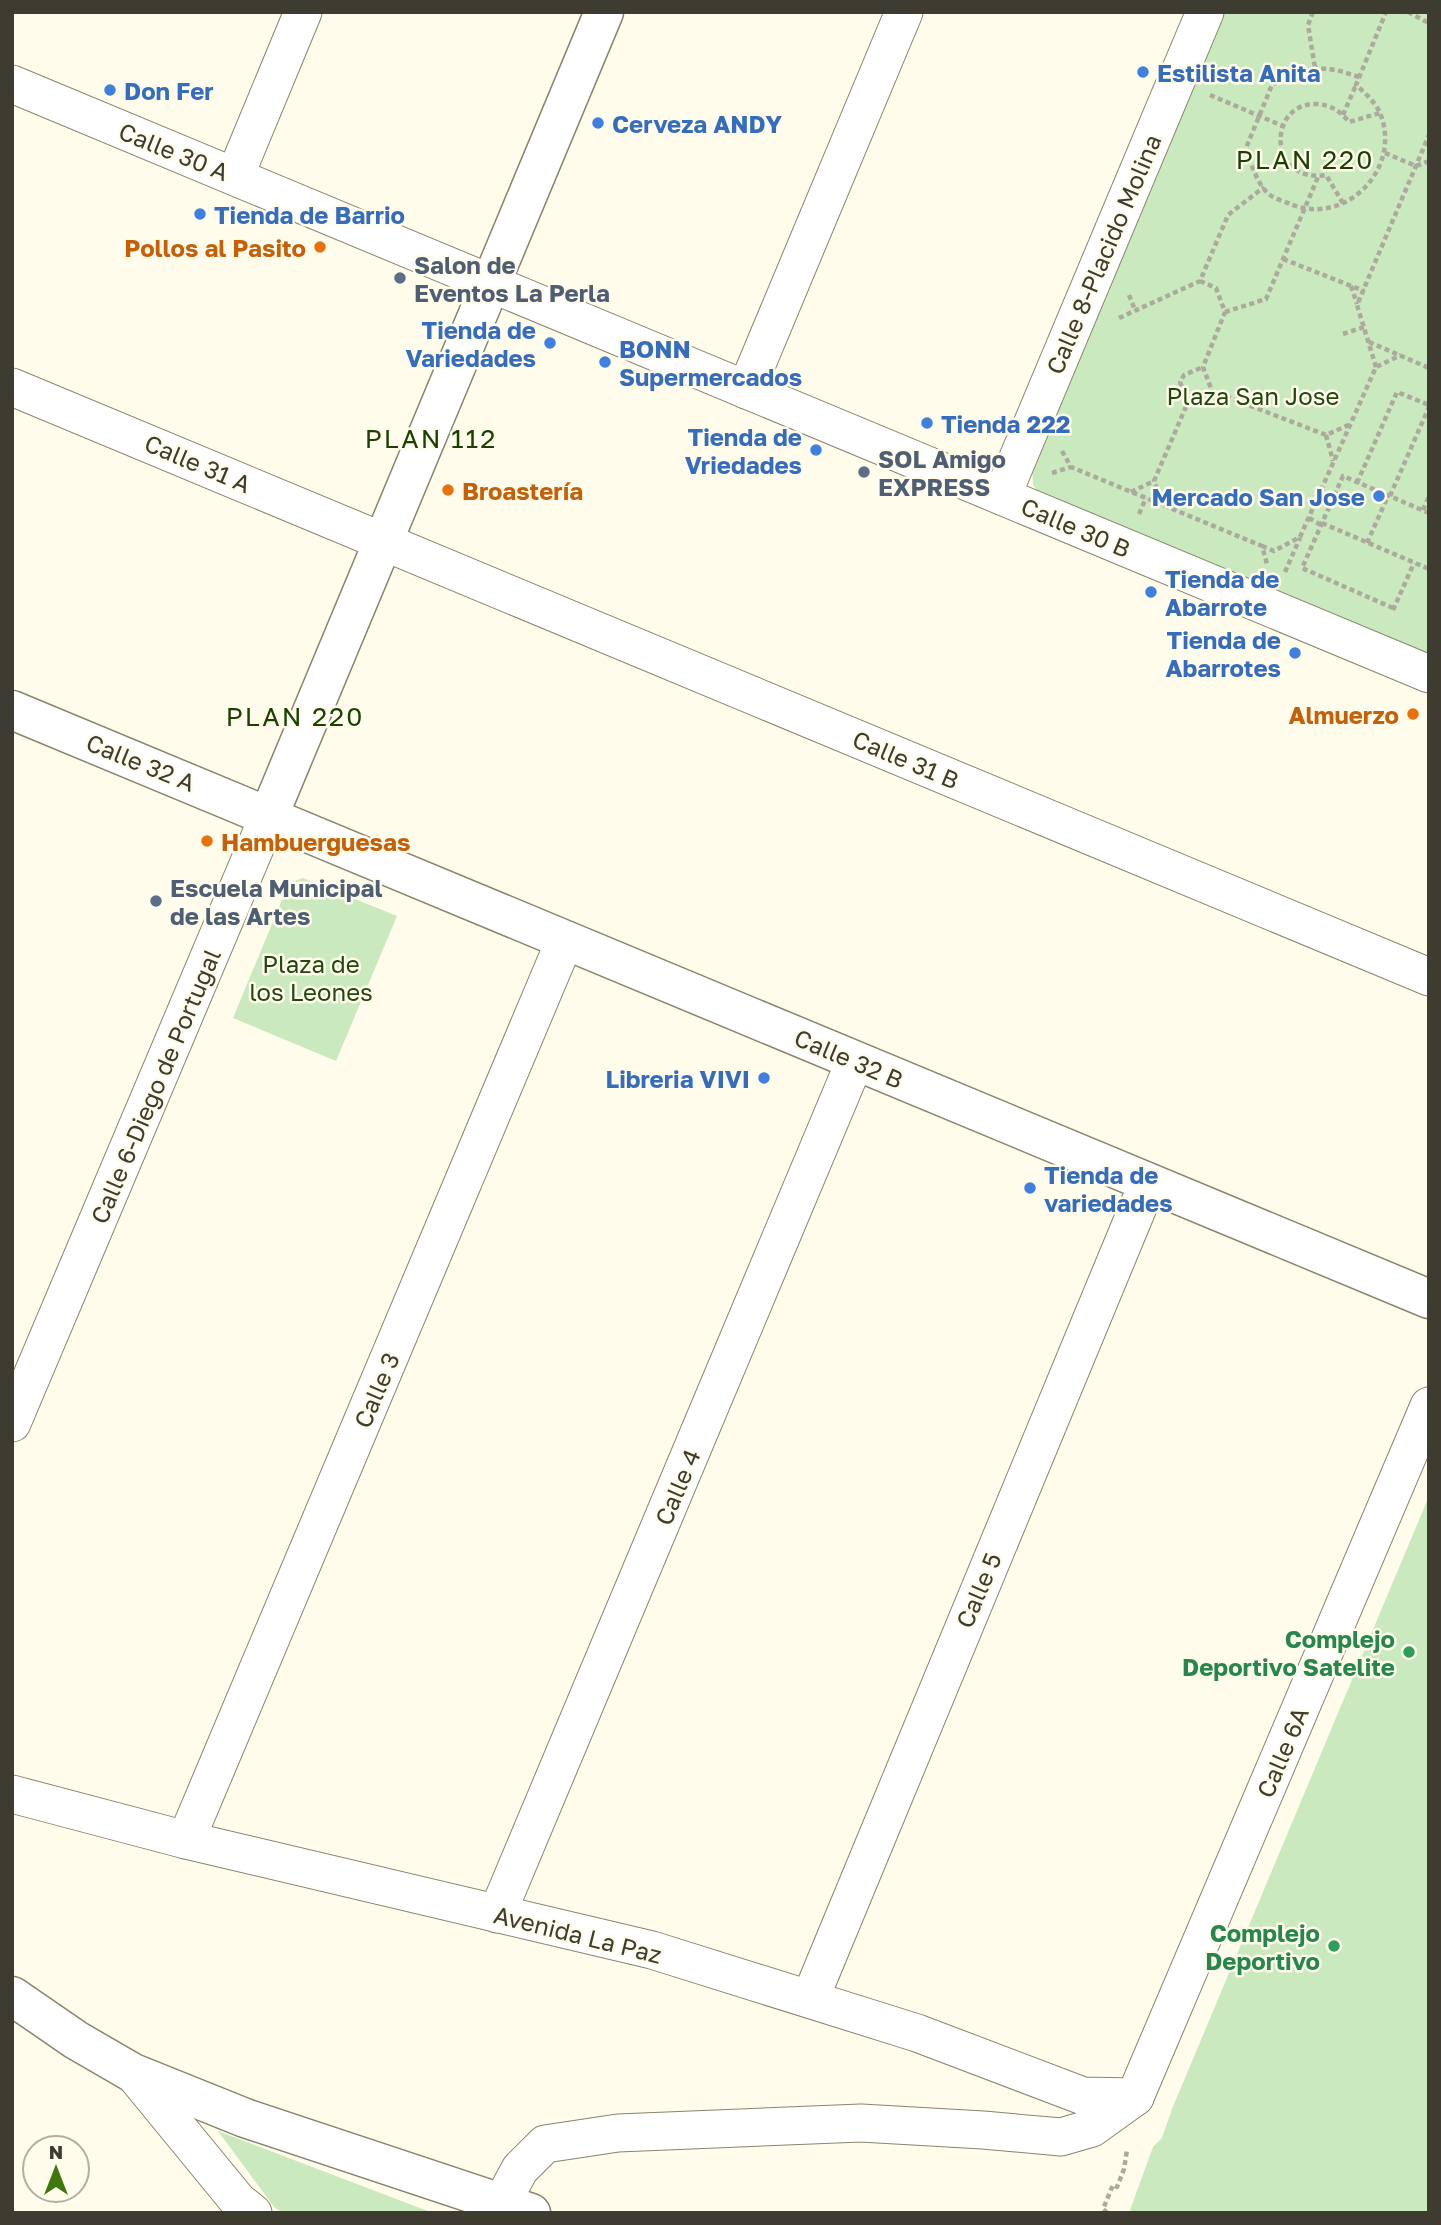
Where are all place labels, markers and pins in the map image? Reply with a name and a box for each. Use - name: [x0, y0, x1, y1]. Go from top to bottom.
- place label: Estilista Anita: [1157, 58, 1321, 87]
- marker: Estilista Anita: [1135, 64, 1151, 80]
- place label: Don Fer: [124, 76, 214, 105]
- marker: Don Fer: [102, 82, 118, 98]
- place label: Cerveza ANDY: [612, 109, 782, 138]
- marker: Cerveza ANDY: [590, 115, 606, 131]
- place label: Tienda de Barrio: [214, 200, 405, 229]
- marker: Tienda de Barrio: [192, 206, 208, 222]
- place label: Pollos al Pasito: [124, 233, 306, 262]
- marker: Pollos al Pasito: [312, 239, 328, 255]
- place label: Salon de Eventos La Perla: [414, 250, 610, 307]
- marker: Salon de Eventos La Perla: [392, 270, 408, 286]
- place label: Tienda de Variedades: [405, 315, 536, 372]
- place label: BONN Supermercados: [619, 334, 802, 391]
- marker: Tienda de Variedades: [542, 335, 558, 351]
- marker: BONN Supermercados: [597, 354, 613, 370]
- place label: Tienda 222: [941, 409, 1070, 438]
- marker: Tienda 222: [919, 415, 935, 431]
- place label: Tienda de Vriedades: [685, 422, 802, 479]
- marker: Tienda de Vriedades: [808, 442, 824, 458]
- place label: SOL Amigo EXPRESS: [878, 444, 1006, 501]
- marker: SOL Amigo EXPRESS: [856, 464, 872, 480]
- place label: Broastería: [462, 476, 583, 505]
- marker: Broastería: [440, 482, 456, 498]
- place label: Mercado San Jose: [1151, 482, 1365, 511]
- marker: Mercado San Jose: [1371, 488, 1387, 504]
- place label: Tienda de Abarrote: [1165, 564, 1279, 621]
- marker: Tienda de Abarrote: [1143, 584, 1159, 600]
- place label: Tienda de Abarrotes: [1165, 625, 1281, 682]
- marker: Tienda de Abarrotes: [1287, 645, 1303, 661]
- place label: Almuerzo: [1289, 700, 1399, 729]
- marker: Almuerzo: [1405, 706, 1421, 722]
- place label: Hambuerguesas: [221, 827, 410, 856]
- marker: Hambuerguesas: [199, 833, 215, 849]
- place label: Escuela Municipal de las Artes: [170, 873, 382, 930]
- marker: Escuela Municipal de las Artes: [148, 893, 164, 909]
- place label: Libreria VIVI: [606, 1064, 750, 1093]
- marker: Libreria VIVI: [756, 1070, 772, 1086]
- place label: Tienda de variedades: [1044, 1160, 1173, 1217]
- marker: Tienda de variedades: [1022, 1180, 1038, 1196]
- place label: Complejo Deportivo Satelite: [1182, 1624, 1395, 1681]
- marker: Complejo Deportivo Satelite: [1401, 1644, 1417, 1660]
- place label: Complejo Deportivo: [1205, 1918, 1320, 1975]
- marker: Complejo Deportivo: [1326, 1938, 1342, 1954]

